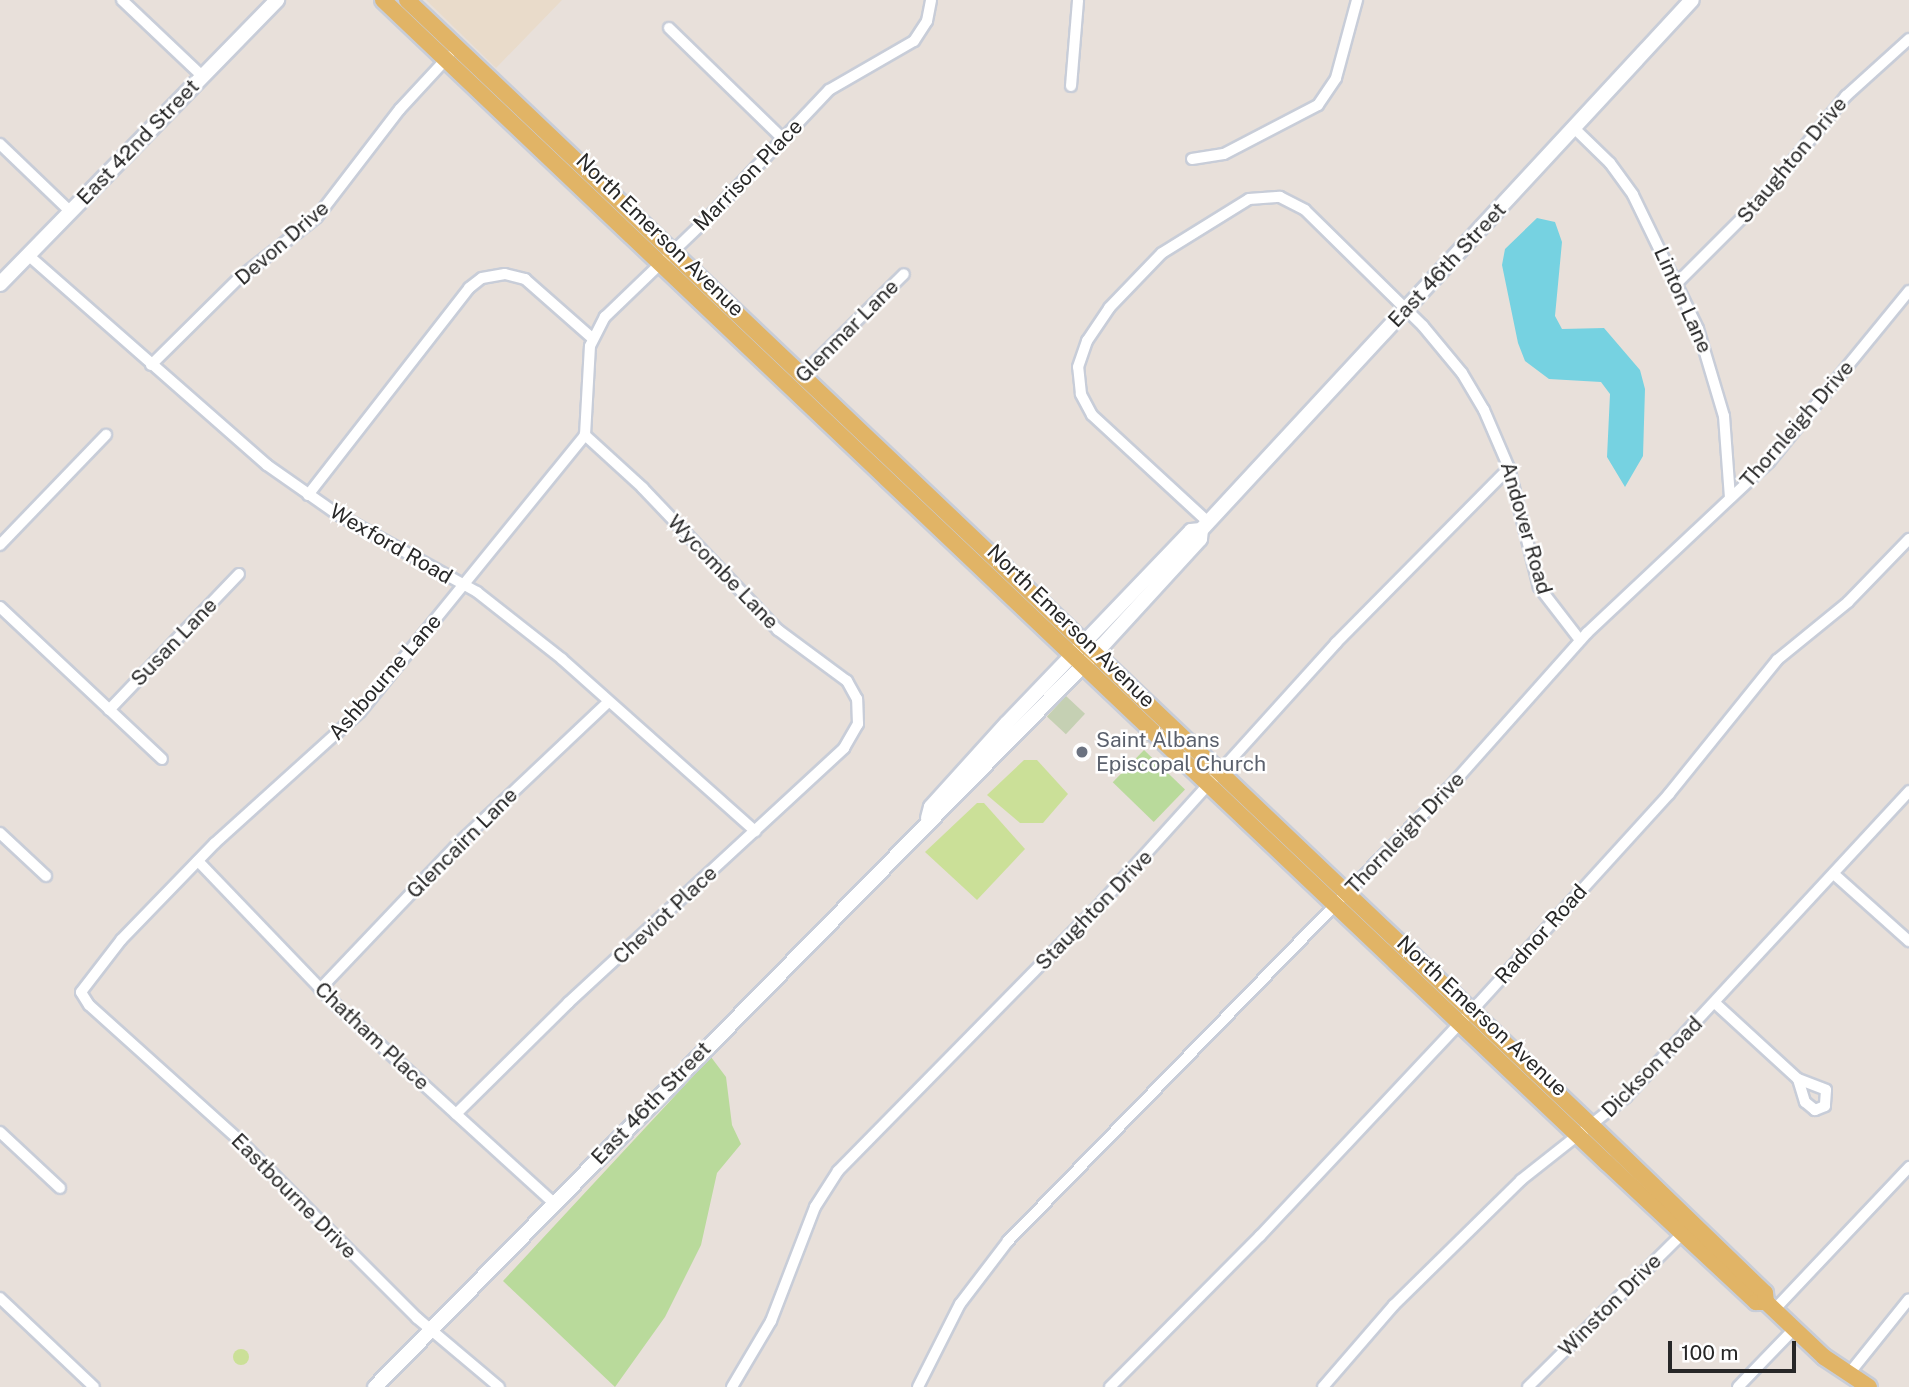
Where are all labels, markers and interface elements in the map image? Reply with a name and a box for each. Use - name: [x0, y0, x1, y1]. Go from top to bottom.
- street label: East 42nd Street: [72, 74, 204, 210]
- street label: Staughton Drive: [1732, 92, 1852, 228]
- street label: Marrison Place: [688, 114, 808, 236]
- street label: North Emerson Avenue: [571, 148, 749, 322]
- street label: Devon Drive: [230, 195, 334, 291]
- street label: East 46th Street: [1383, 198, 1511, 332]
- street label: Linton Lane: [1648, 243, 1718, 357]
- street label: Glenmar Lane: [790, 274, 904, 388]
- street label: Thornleigh Drive: [1735, 355, 1859, 493]
- street label: Andover Road: [1495, 459, 1557, 597]
- street label: Wexford Road: [325, 499, 457, 589]
- street label: Wycombe Lane: [662, 510, 784, 634]
- street label: North Emerson Avenue: [982, 539, 1160, 713]
- street label: Susan Lane: [126, 593, 222, 691]
- street label: Ashbourne Lane: [323, 609, 447, 745]
- place label: Saint Albans Episcopal Church: [1096, 727, 1266, 777]
- marker: Saint Albans Episcopal Church: [1074, 744, 1090, 760]
- street label: Thornleigh Drive: [1340, 767, 1470, 899]
- street label: Glencairn Lane: [401, 782, 523, 904]
- street label: Staughton Drive: [1030, 845, 1158, 975]
- street label: Cheviot Place: [608, 860, 722, 970]
- street label: Radnor Road: [1490, 879, 1592, 989]
- street label: North Emerson Avenue: [1392, 931, 1572, 1101]
- street label: Chatham Place: [310, 977, 434, 1095]
- street label: Dickson Road: [1596, 1011, 1708, 1123]
- street label: East 46th Street: [586, 1036, 716, 1170]
- street label: Eastbourne Drive: [226, 1128, 362, 1264]
- street label: Winston Drive: [1553, 1248, 1667, 1362]
- scale bar: [1671, 1328, 1799, 1372]
- text: 100 m: [1681, 1340, 1738, 1365]

